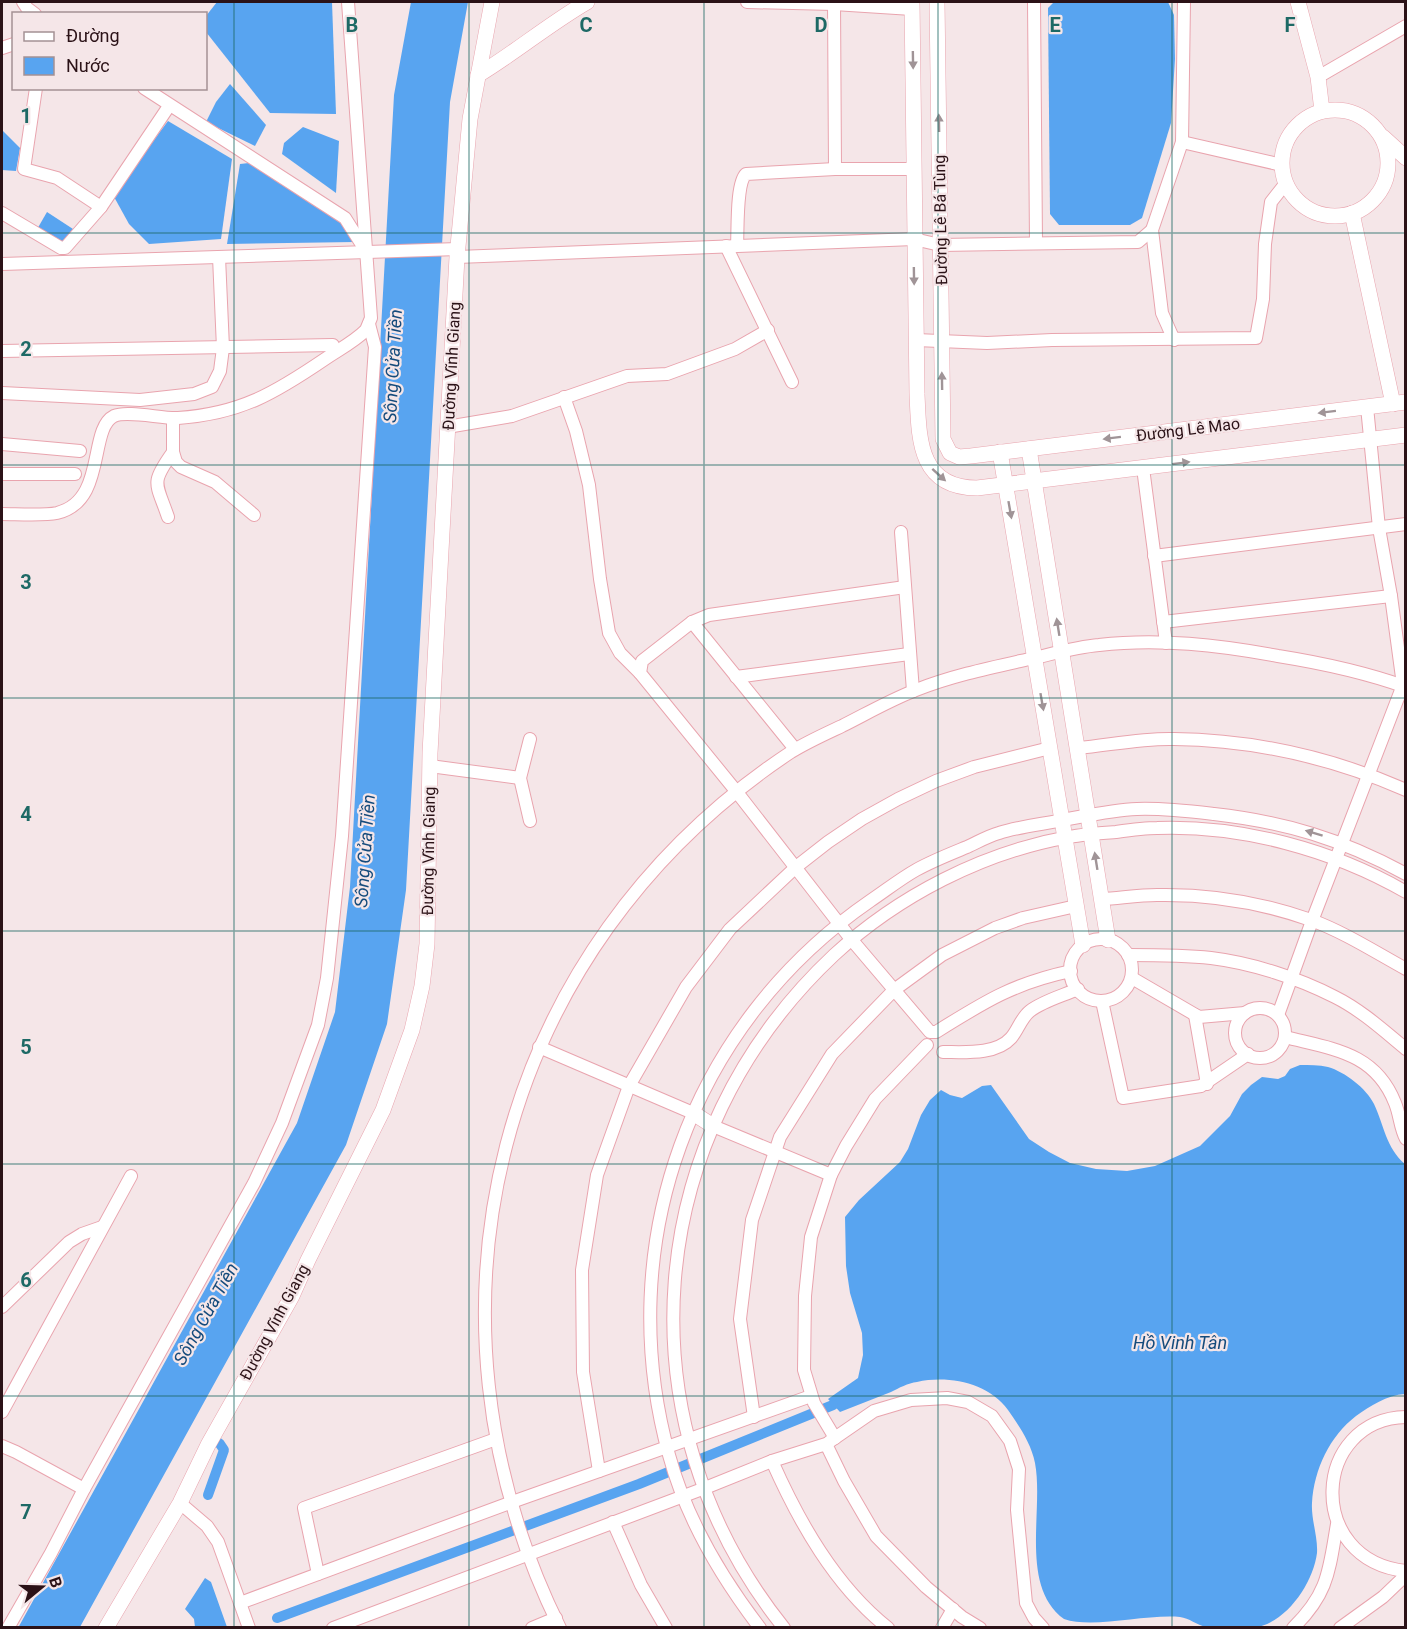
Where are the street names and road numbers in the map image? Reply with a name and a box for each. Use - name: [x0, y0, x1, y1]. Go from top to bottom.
- street label: Đường Lê Bá Tùng: [930, 155, 951, 285]
- street label: Đường Vĩnh Giang: [439, 301, 464, 431]
- street label: Đường Lê Mao: [1135, 414, 1241, 445]
- street label: Đường Vĩnh Giang: [418, 787, 439, 915]
- street label: Đường Vĩnh Giang: [236, 1261, 313, 1383]

